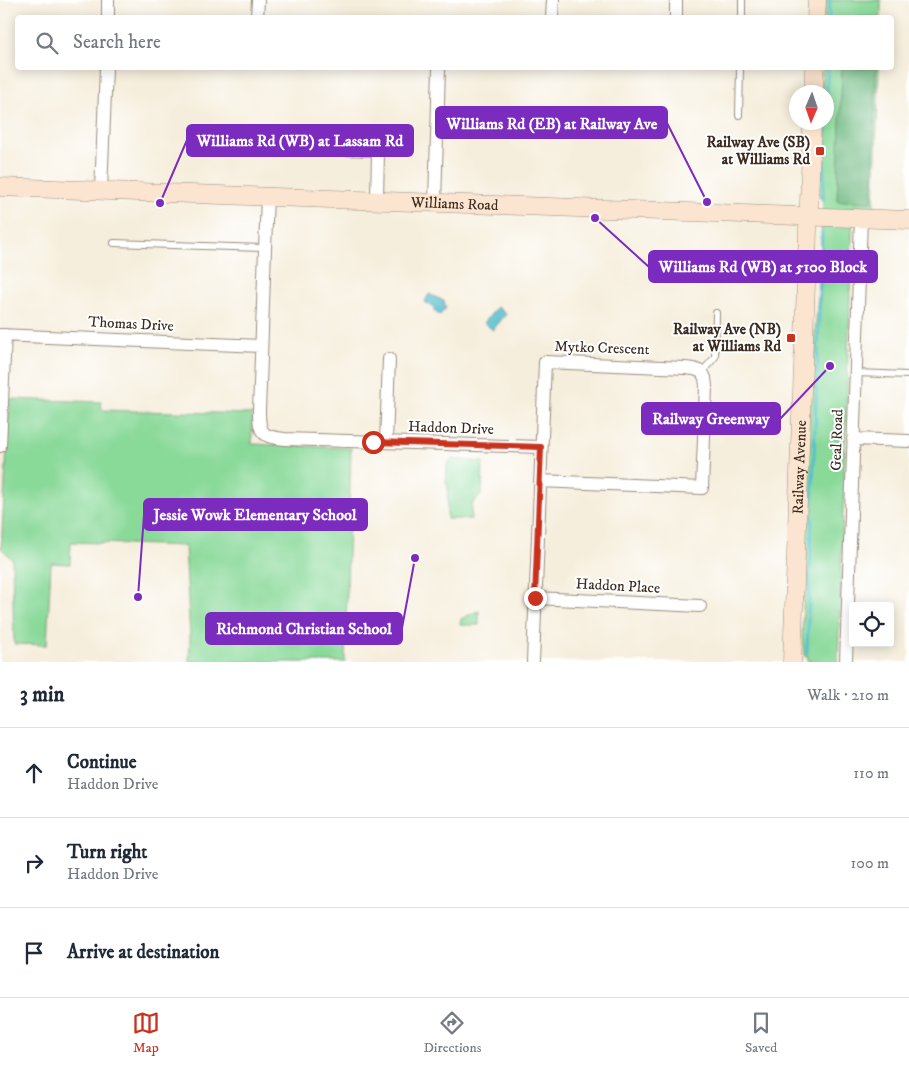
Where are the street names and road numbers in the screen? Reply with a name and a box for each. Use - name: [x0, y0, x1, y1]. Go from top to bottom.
- street label: Williams Road: [410, 192, 499, 215]
- street label: Thomas Drive: [88, 312, 174, 336]
- street label: Mytko Crescent: [554, 337, 650, 359]
- street label: Geal Road: [826, 408, 848, 471]
- street label: Haddon Drive: [408, 417, 494, 439]
- street label: Railway Avenue: [788, 420, 810, 515]
- street label: Haddon Place: [575, 574, 661, 598]

